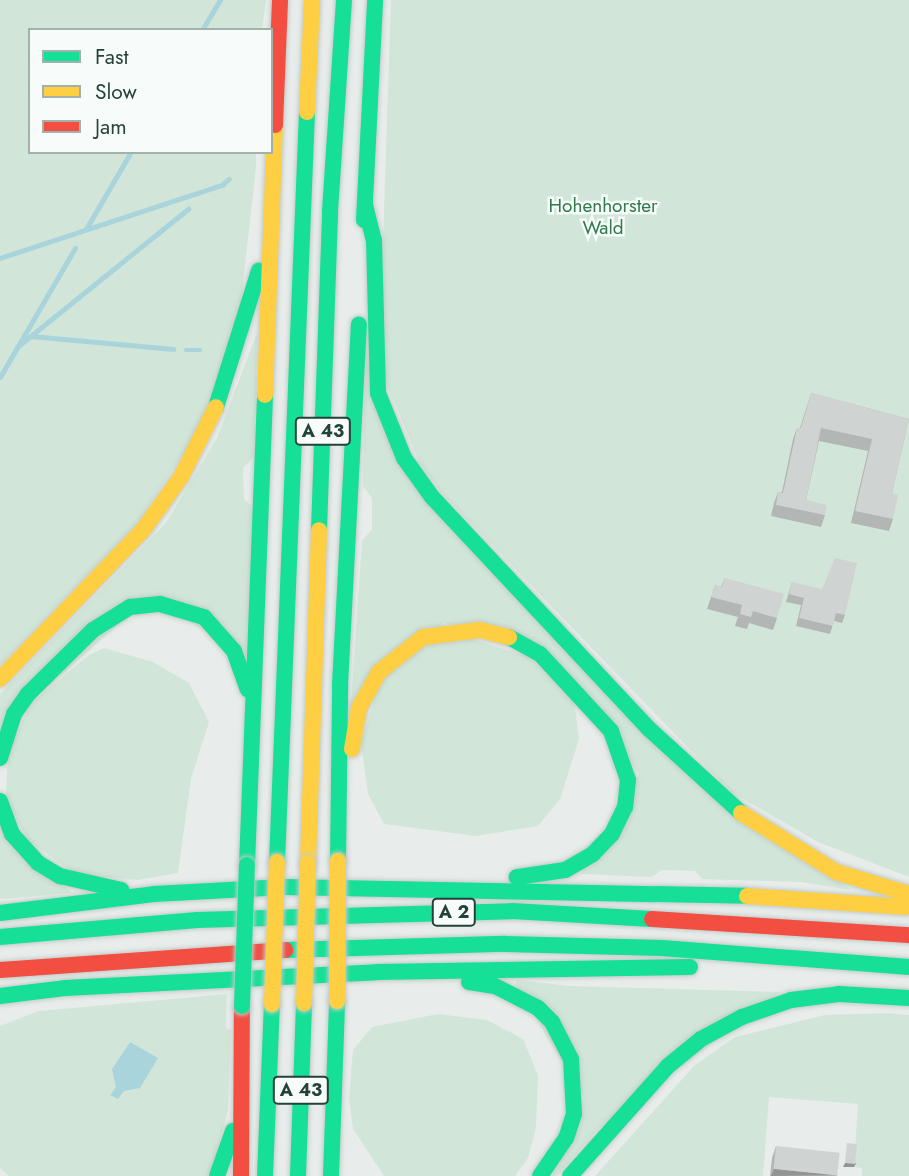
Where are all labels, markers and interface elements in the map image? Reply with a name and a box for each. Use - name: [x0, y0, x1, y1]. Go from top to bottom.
- legend: [28, 28, 273, 154]
- text: Fast: [95, 42, 128, 72]
- text: Slow: [95, 77, 137, 107]
- text: Jam: [95, 112, 127, 142]
- park label: Hohenhorster Wald: [548, 195, 658, 239]
- road number: A 43: [293, 416, 353, 446]
- road number: A 2: [431, 897, 477, 926]
- road number: A 43: [271, 1076, 331, 1105]

